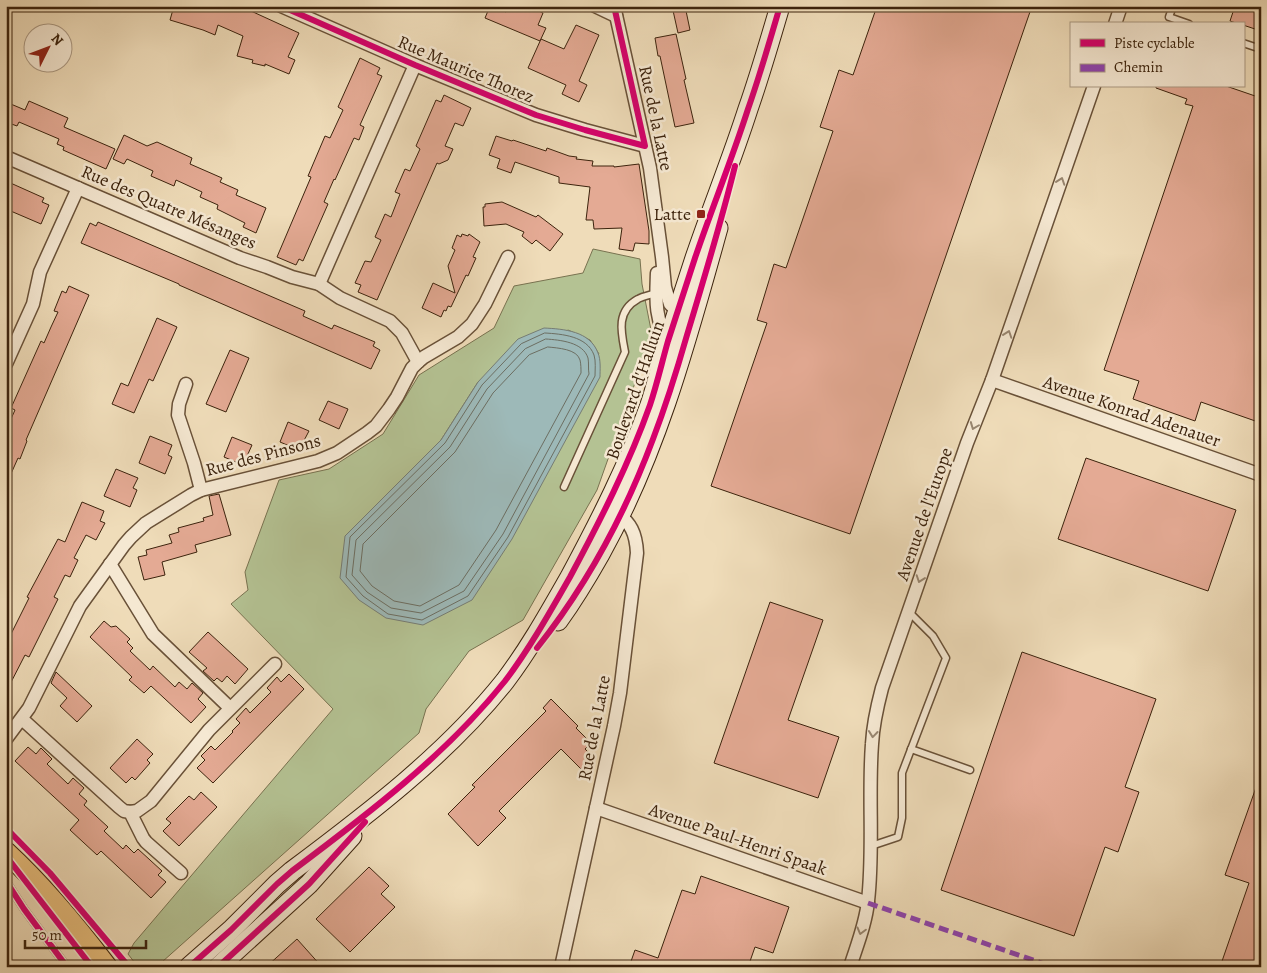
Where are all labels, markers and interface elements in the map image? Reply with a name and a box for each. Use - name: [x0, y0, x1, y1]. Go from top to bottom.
- north arrow: [22, 22, 72, 72]
- legend: [1070, 22, 1244, 88]
- text: N: [47, 29, 68, 50]
- street label: Rue Maurice Thorez: [394, 29, 538, 109]
- text: Piste cyclable: [1114, 33, 1195, 53]
- text: Chemin: [1114, 57, 1163, 77]
- street label: Rue de la Latte: [633, 63, 679, 173]
- street label: Rue des Quatre Mésanges: [78, 159, 260, 255]
- one-way arrow: [1055, 177, 1065, 185]
- place label: Latte: [654, 202, 691, 226]
- marker: Latte: [695, 208, 707, 220]
- street label: Boulevard d'Halluin: [600, 317, 670, 463]
- one-way arrow: [1002, 330, 1012, 339]
- street label: Avenue Konrad Adenauer: [1039, 369, 1224, 453]
- one-way arrow: [970, 421, 980, 429]
- street label: Rue des Pinsons: [203, 428, 323, 482]
- street label: Avenue de l'Europe: [890, 444, 958, 585]
- one-way arrow: [916, 574, 926, 583]
- street label: Rue de la Latte: [572, 673, 616, 783]
- one-way arrow: [868, 730, 879, 738]
- street label: Avenue Paul-Henri Spaak: [645, 797, 830, 881]
- scale bar: [25, 918, 146, 950]
- text: 50 m: [32, 925, 62, 945]
- one-way arrow: [857, 926, 867, 934]

